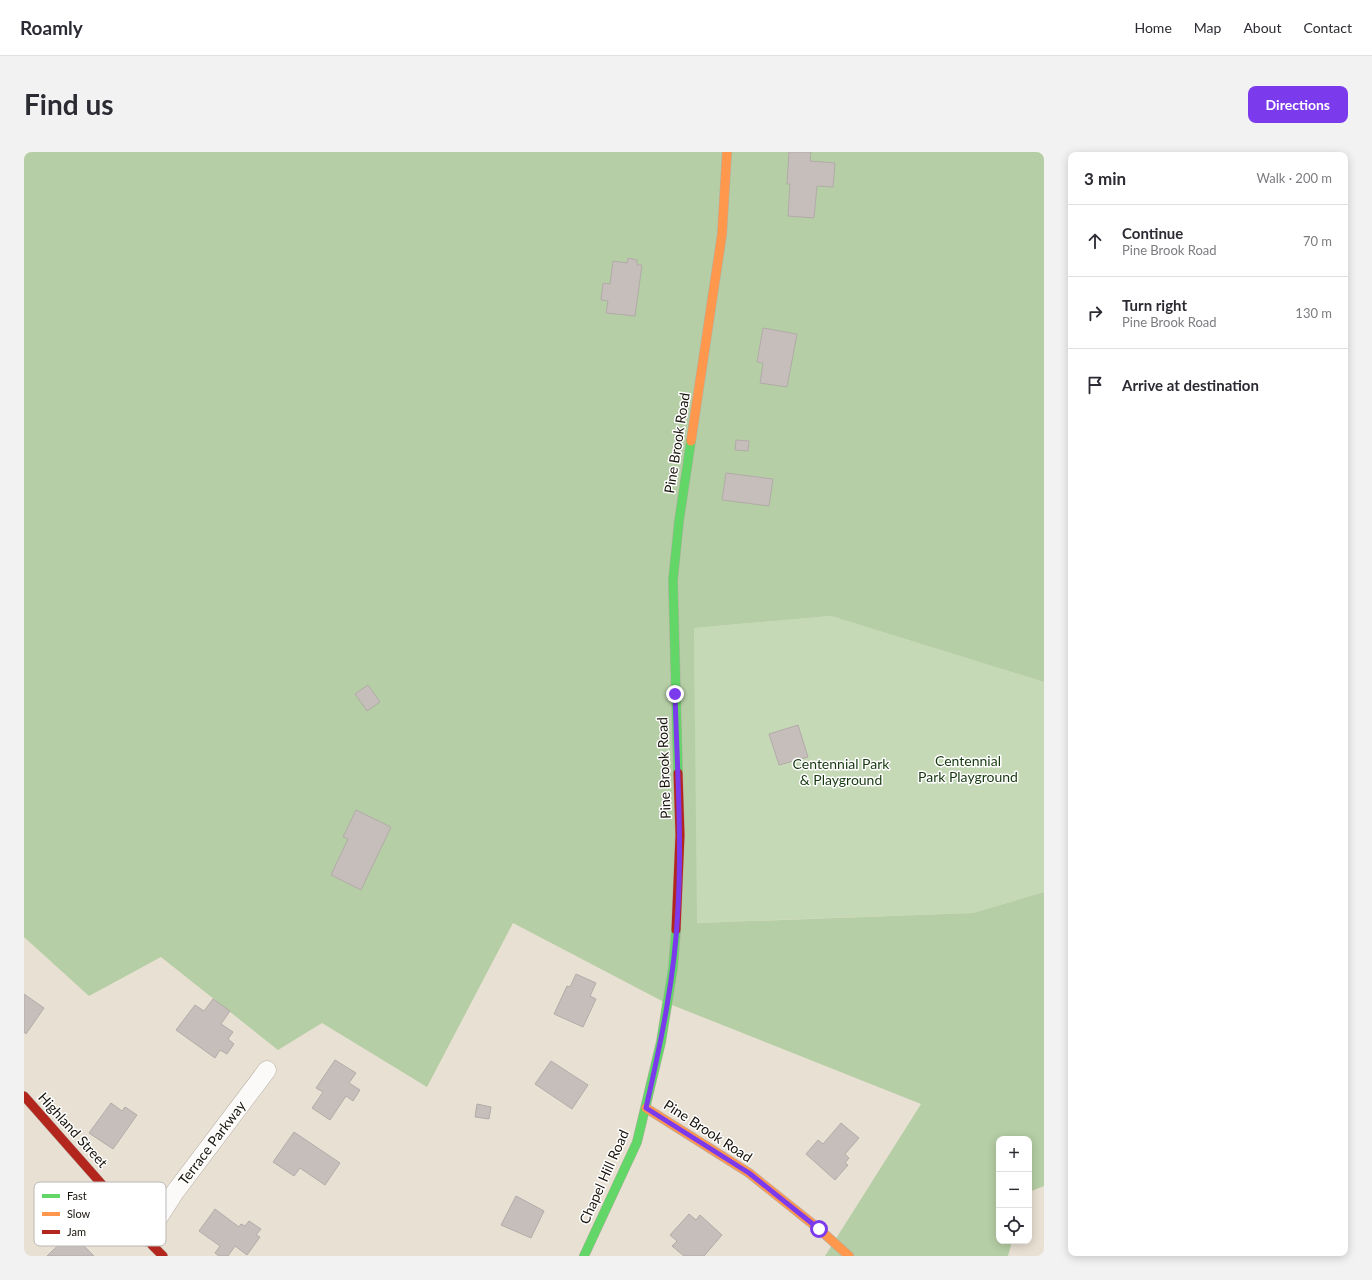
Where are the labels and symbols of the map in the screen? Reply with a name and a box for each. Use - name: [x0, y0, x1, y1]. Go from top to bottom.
- street label: Pine Brook Road: [660, 391, 693, 495]
- route end: [666, 685, 684, 703]
- street label: Pine Brook Road: [653, 717, 674, 819]
- park label: Centennial Park Playground: [918, 752, 1018, 785]
- park label: Centennial Park & Playground: [793, 755, 890, 788]
- street label: Highland Street: [35, 1089, 112, 1171]
- street label: Pine Brook Road: [661, 1096, 756, 1165]
- street label: Terrace Parkway: [174, 1097, 249, 1188]
- street label: Chapel Hill Road: [575, 1127, 632, 1227]
- legend: [34, 1182, 166, 1246]
- text: Fast: [67, 1189, 87, 1202]
- text: Slow: [67, 1207, 91, 1220]
- route start: [810, 1220, 828, 1238]
- text: Jam: [67, 1225, 86, 1238]

